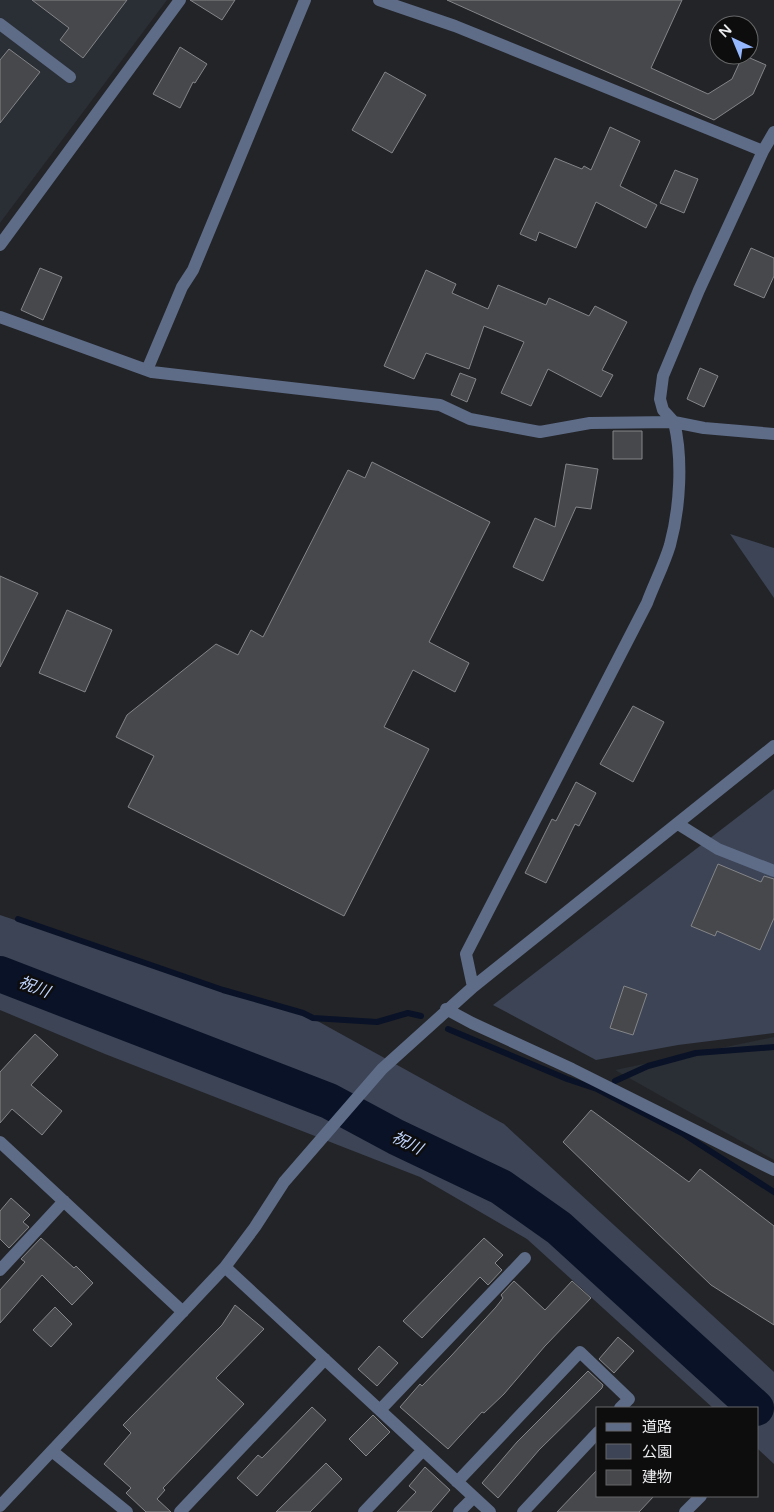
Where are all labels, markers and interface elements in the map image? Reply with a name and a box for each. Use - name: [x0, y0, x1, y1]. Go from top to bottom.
- north arrow: [709, 15, 759, 65]
- text: N: [715, 21, 735, 41]
- water label: 祝川: [15, 972, 54, 1003]
- water label: 祝川: [388, 1127, 428, 1160]
- legend: [596, 1407, 759, 1497]
- text: 道路: [642, 1418, 672, 1436]
- text: 公園: [642, 1443, 672, 1461]
- text: 建物: [642, 1468, 672, 1486]

